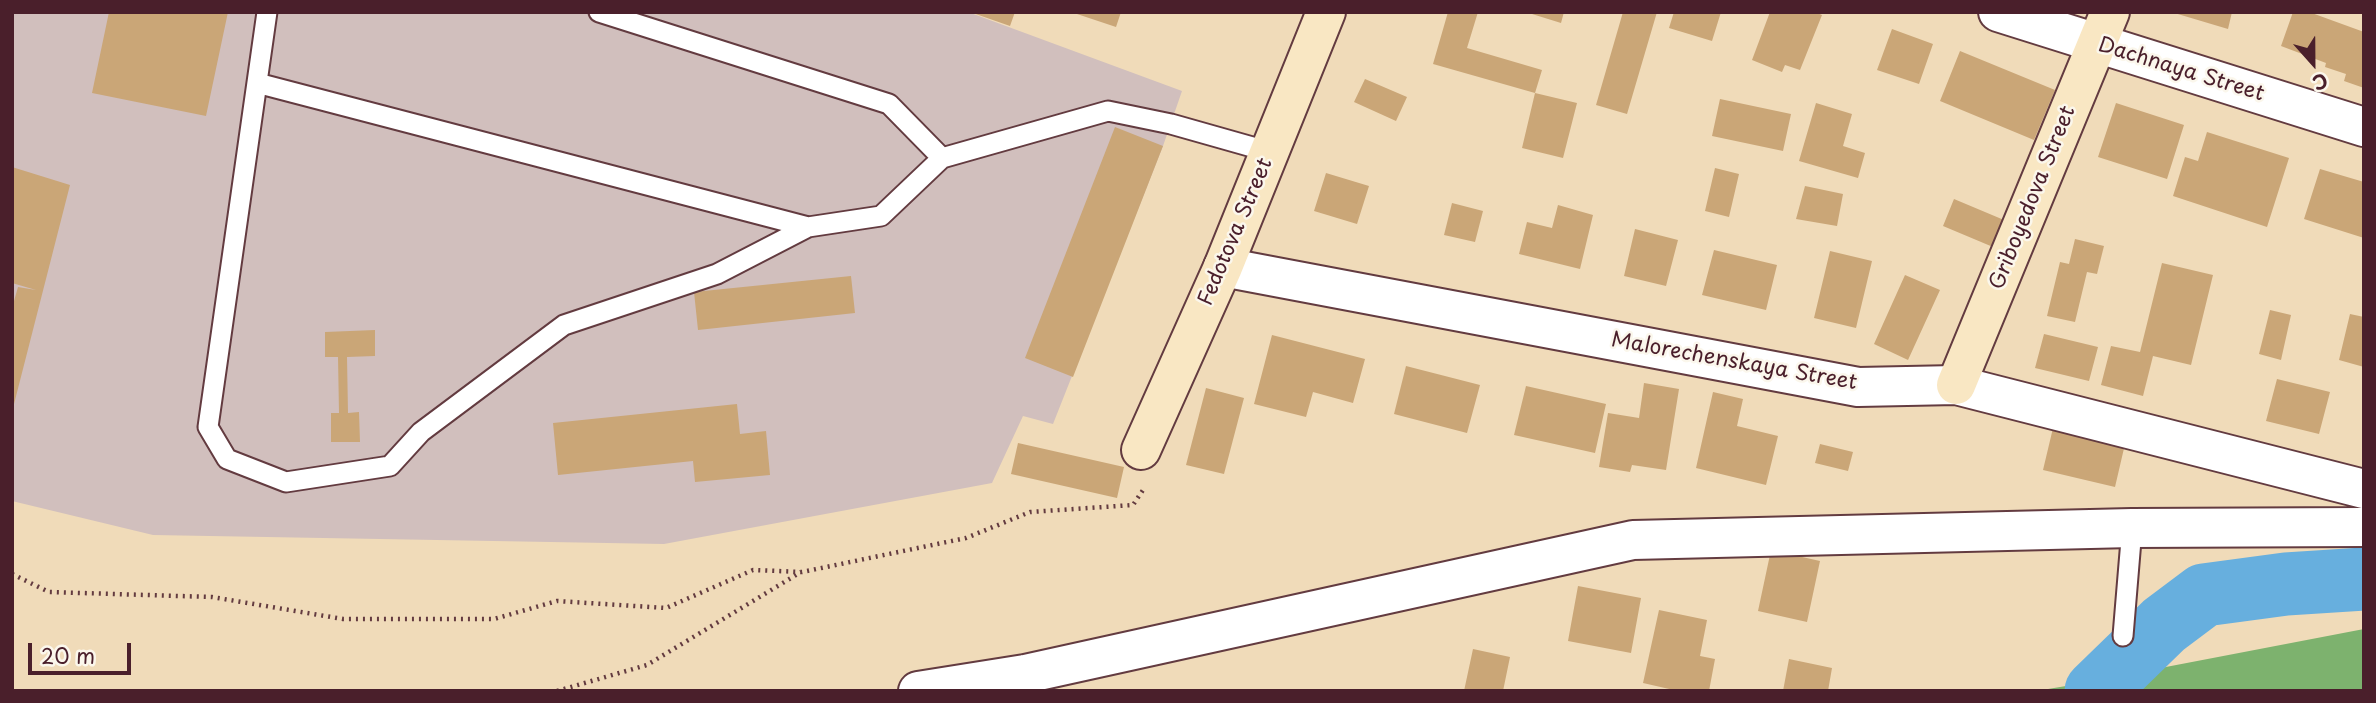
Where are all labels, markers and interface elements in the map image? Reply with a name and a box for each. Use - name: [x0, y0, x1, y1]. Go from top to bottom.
- north arrow: [2278, 28, 2348, 98]
- street label: Dachnaya Street: [2095, 33, 2267, 107]
- text: С: [2309, 67, 2332, 98]
- street label: Griboyedova Street: [1985, 102, 2081, 294]
- street label: Fedotova Street: [1194, 154, 1278, 310]
- street label: Malorechenskaya Street: [1609, 328, 1859, 396]
- scale bar: [32, 630, 135, 674]
- text: 20 m: [41, 639, 95, 671]

